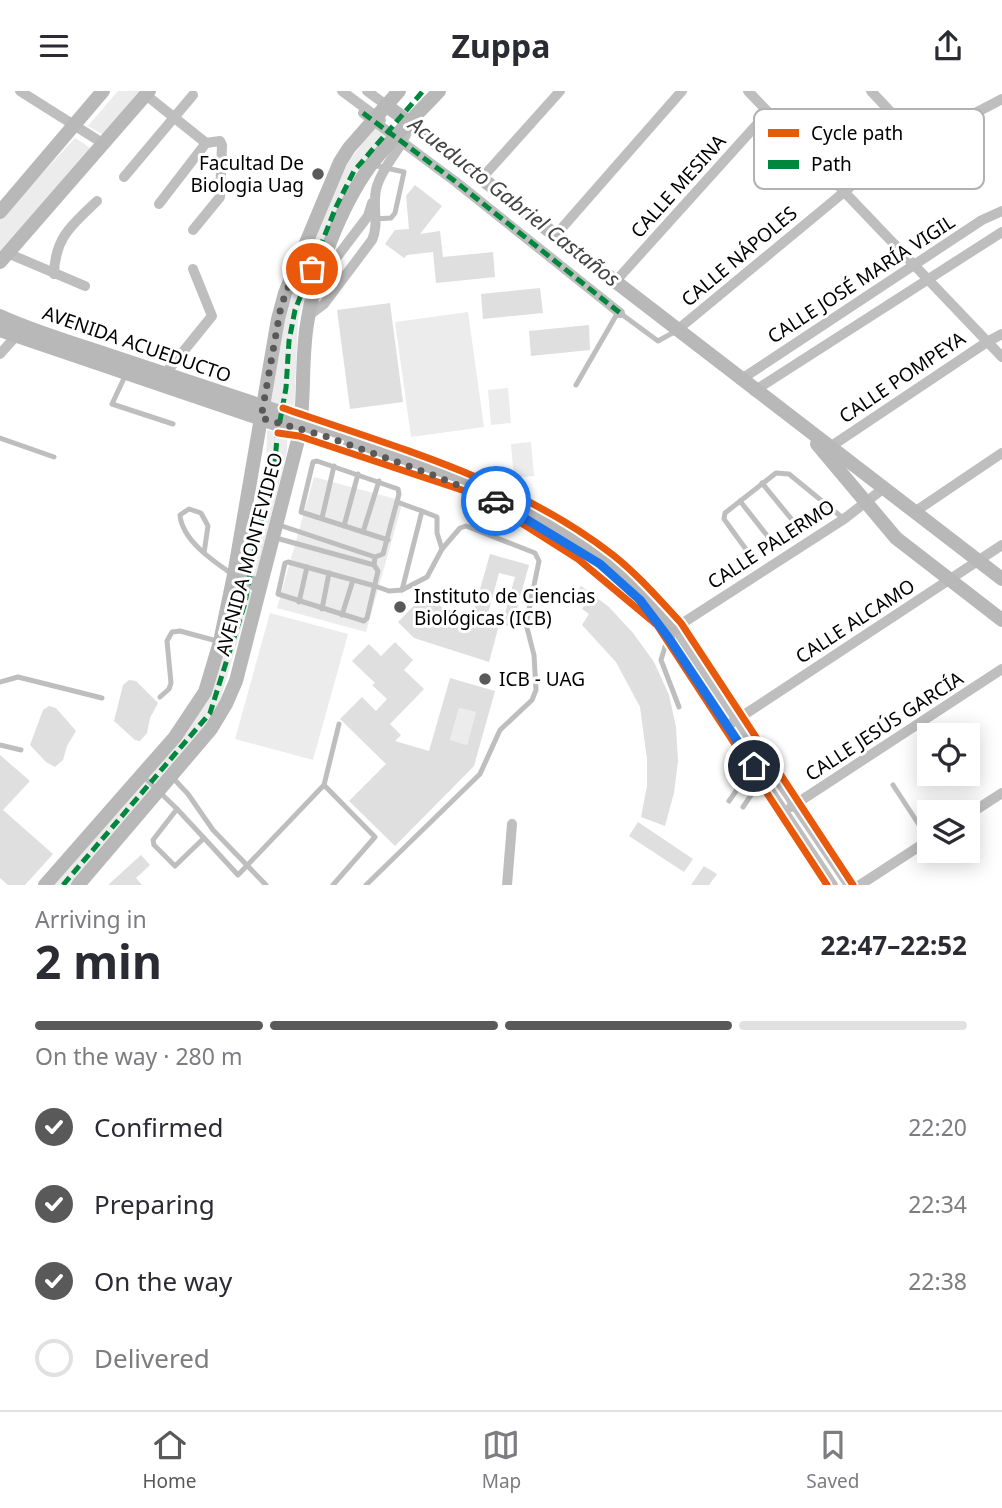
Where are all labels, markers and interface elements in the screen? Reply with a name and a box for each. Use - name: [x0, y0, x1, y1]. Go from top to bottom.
- text: Zuppa: [452, 24, 550, 67]
- icon: menu: [35, 27, 73, 65]
- icon: share: [929, 27, 967, 65]
- water label: Acueducto Gabriel Castaños: [402, 109, 626, 293]
- legend: [754, 109, 984, 189]
- text: Cycle path: [811, 120, 903, 146]
- street label: CALLE MESINA: [625, 128, 732, 243]
- place label: Facultad De Biologia Uag: [190, 150, 304, 198]
- text: Path: [811, 151, 852, 177]
- marker: Facultad De Biologia Uag: [310, 166, 326, 182]
- street label: CALLE NÁPOLES: [676, 200, 802, 312]
- street label: CALLE JOSÉ MARÍA VIGIL: [762, 209, 960, 349]
- pin: [282, 239, 342, 299]
- icon: bag: [293, 250, 331, 288]
- street label: AVENIDA ACUEDUCTO: [39, 300, 235, 388]
- street label: CALLE POMPEYA: [834, 325, 971, 429]
- street label: AVENIDA MONTEVIDEO: [209, 449, 289, 659]
- courier: [461, 466, 531, 536]
- icon: car: [477, 482, 515, 520]
- street label: CALLE PALERMO: [702, 493, 840, 595]
- street label: CALLE ALCAMO: [790, 573, 920, 669]
- place label: Instituto de Ciencias Biológicas (ICB): [414, 583, 595, 631]
- marker: Instituto de Ciencias Biológicas (ICB): [392, 599, 408, 615]
- street label: CALLE JESÚS GARCÍA: [800, 665, 969, 787]
- place label: ICB - UAG: [499, 666, 585, 692]
- marker: ICB - UAG: [477, 671, 493, 687]
- map controls: [917, 723, 980, 863]
- button: locate: [917, 723, 980, 786]
- pin: [724, 736, 784, 796]
- icon: home: [735, 747, 773, 785]
- button: layers: [917, 800, 980, 863]
- text: Arriving in: [35, 903, 147, 935]
- text: 22:47–22:52: [820, 927, 967, 963]
- text: 2 min: [35, 930, 162, 992]
- text: On the way · 280 m: [35, 1040, 242, 1072]
- icon: check: [35, 1108, 73, 1146]
- text: Confirmed: [94, 1109, 224, 1145]
- text: 22:20: [908, 1111, 967, 1143]
- icon: check: [35, 1185, 73, 1223]
- text: Preparing: [94, 1186, 215, 1222]
- text: 22:34: [908, 1188, 967, 1220]
- icon: check: [35, 1262, 73, 1300]
- text: On the way: [94, 1263, 232, 1299]
- text: 22:38: [908, 1265, 967, 1297]
- text: Delivered: [94, 1340, 210, 1376]
- tab: Home: [143, 1426, 197, 1494]
- tab: Map: [482, 1426, 521, 1494]
- tab: Saved: [806, 1426, 859, 1494]

